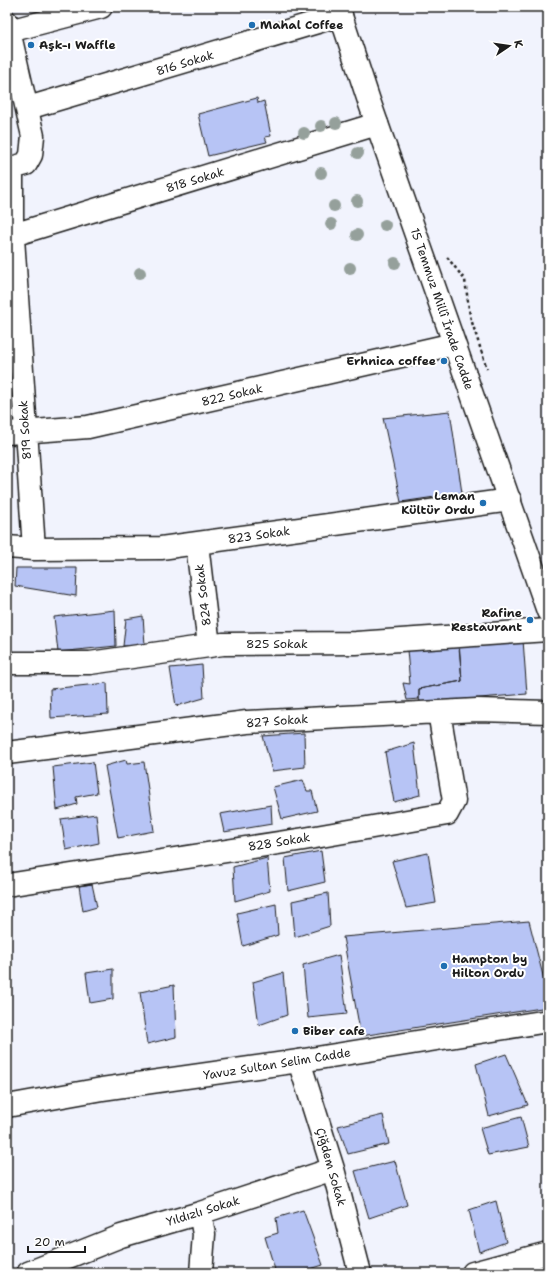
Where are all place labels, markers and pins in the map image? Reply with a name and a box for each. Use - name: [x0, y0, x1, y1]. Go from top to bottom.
- place label: Mahal Coffee: [260, 17, 343, 33]
- marker: Mahal Coffee: [247, 20, 257, 30]
- place label: Aşk-ı Waffle: [39, 37, 116, 53]
- marker: Aşk-ı Waffle: [26, 40, 36, 50]
- place label: Erhnica coffee: [346, 353, 436, 369]
- marker: Erhnica coffee: [439, 356, 449, 366]
- place label: Leman Kültür Ordu: [401, 488, 475, 518]
- marker: Leman Kültür Ordu: [478, 498, 488, 508]
- place label: Rafine Restaurant: [451, 605, 522, 635]
- marker: Rafine Restaurant: [525, 615, 535, 625]
- place label: Hampton by Hilton Ordu: [452, 951, 527, 981]
- marker: Hampton by Hilton Ordu: [439, 961, 449, 971]
- place label: Biber cafe: [303, 1023, 365, 1039]
- marker: Biber cafe: [290, 1026, 300, 1036]

